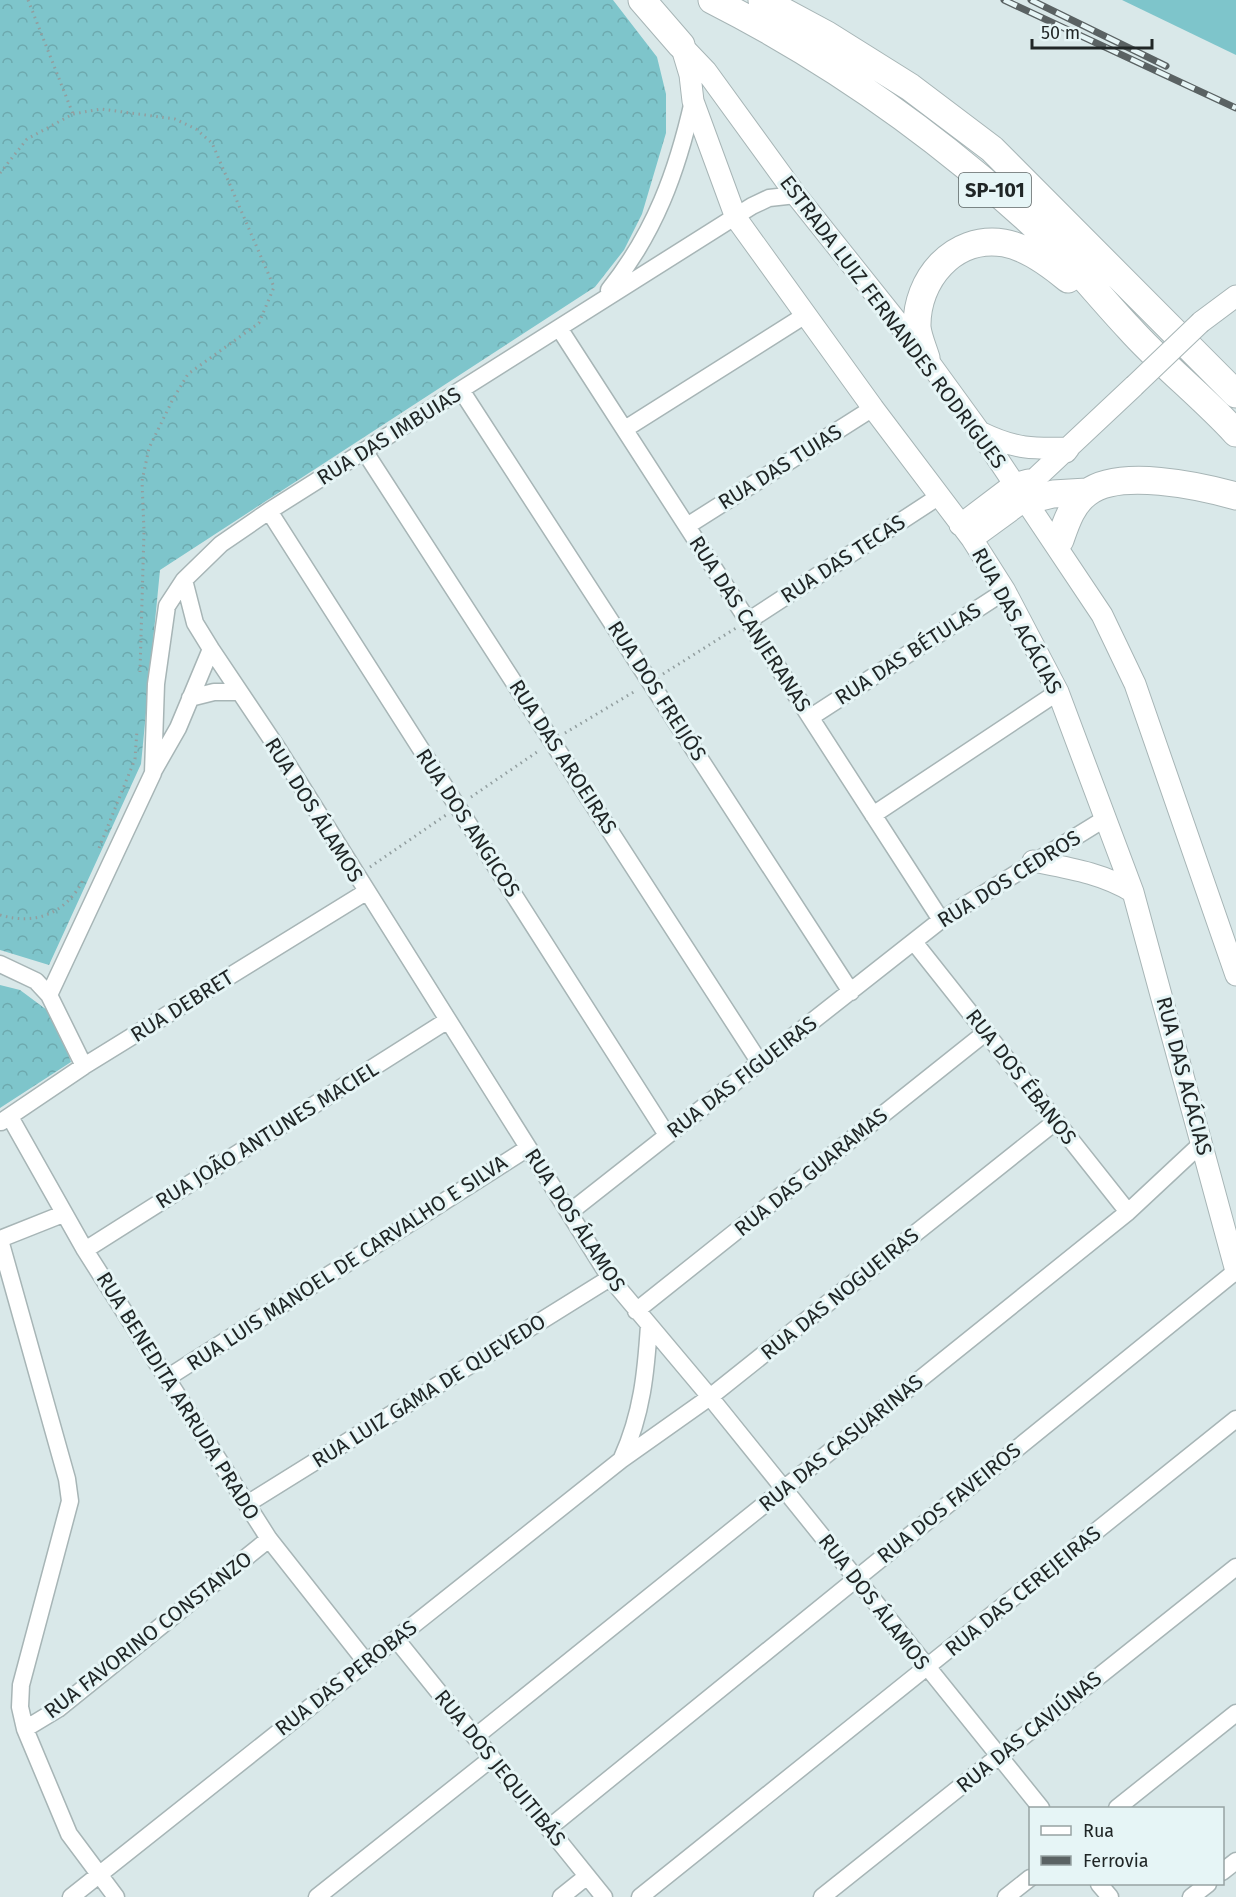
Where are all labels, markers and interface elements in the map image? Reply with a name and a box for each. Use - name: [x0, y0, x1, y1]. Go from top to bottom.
- scale bar: [1032, 12, 1152, 50]
- text: 50 m: [1041, 22, 1080, 44]
- street label: ESTRADA LUIZ FERNANDES RODRIGUES: [774, 170, 1012, 474]
- road number: SP-101: [959, 173, 1031, 207]
- street label: RUA DAS IMBUIAS: [312, 381, 466, 491]
- street label: RUA DAS TUIAS: [713, 419, 847, 515]
- street label: RUA DAS TECAS: [776, 509, 910, 609]
- street label: RUA DAS CANJERANAS: [683, 531, 817, 717]
- street label: RUA DAS ACÁCIAS: [966, 543, 1068, 699]
- street label: RUA DAS BÉTULAS: [830, 597, 986, 711]
- street label: RUA DOS FREIJÓS: [602, 616, 712, 766]
- street label: RUA DAS AROEIRAS: [503, 675, 623, 839]
- street label: RUA DOS ÁLAMOS: [259, 733, 369, 887]
- street label: RUA DOS ANGICOS: [410, 744, 526, 902]
- street label: RUA DOS CEDROS: [933, 825, 1085, 933]
- street label: RUA DEBRET: [126, 964, 238, 1048]
- street label: RUA DAS ACÁCIAS: [1150, 994, 1218, 1158]
- street label: RUA DOS ÉBANOS: [960, 1004, 1082, 1150]
- street label: RUA DAS FIGUEIRAS: [662, 1010, 822, 1144]
- street label: RUA JOÃO ANTUNES MACIEL: [151, 1055, 384, 1214]
- street label: RUA DAS GUARAMAS: [729, 1102, 893, 1242]
- street label: RUA DOS ÁLAMOS: [519, 1144, 631, 1296]
- street label: RUA LUIS MANOEL DE CARVALHO E SILVA: [182, 1149, 512, 1377]
- street label: RUA DAS NOGUEIRAS: [756, 1222, 924, 1366]
- street label: RUA BENEDITA ARRUDA PRADO: [91, 1267, 265, 1525]
- street label: RUA LUIZ GAMA DE QUEVEDO: [307, 1308, 551, 1474]
- street label: RUA DAS CASUARINAS: [754, 1369, 928, 1517]
- street label: RUA DOS FAVEIROS: [872, 1437, 1026, 1569]
- street label: RUA DAS CEREJEIRAS: [940, 1520, 1106, 1662]
- street label: RUA DOS ÁLAMOS: [813, 1529, 935, 1675]
- street label: RUA FAVORINO CONSTANZO: [39, 1546, 257, 1724]
- street label: RUA DAS PEROBAS: [270, 1615, 422, 1741]
- street label: RUA DAS CAVIÚNAS: [951, 1665, 1107, 1799]
- street label: RUA DOS JEQUITIBÁS: [429, 1684, 571, 1852]
- legend: [1029, 1807, 1224, 1885]
- text: Rua: [1083, 1820, 1114, 1842]
- text: Ferrovia: [1083, 1850, 1149, 1872]

